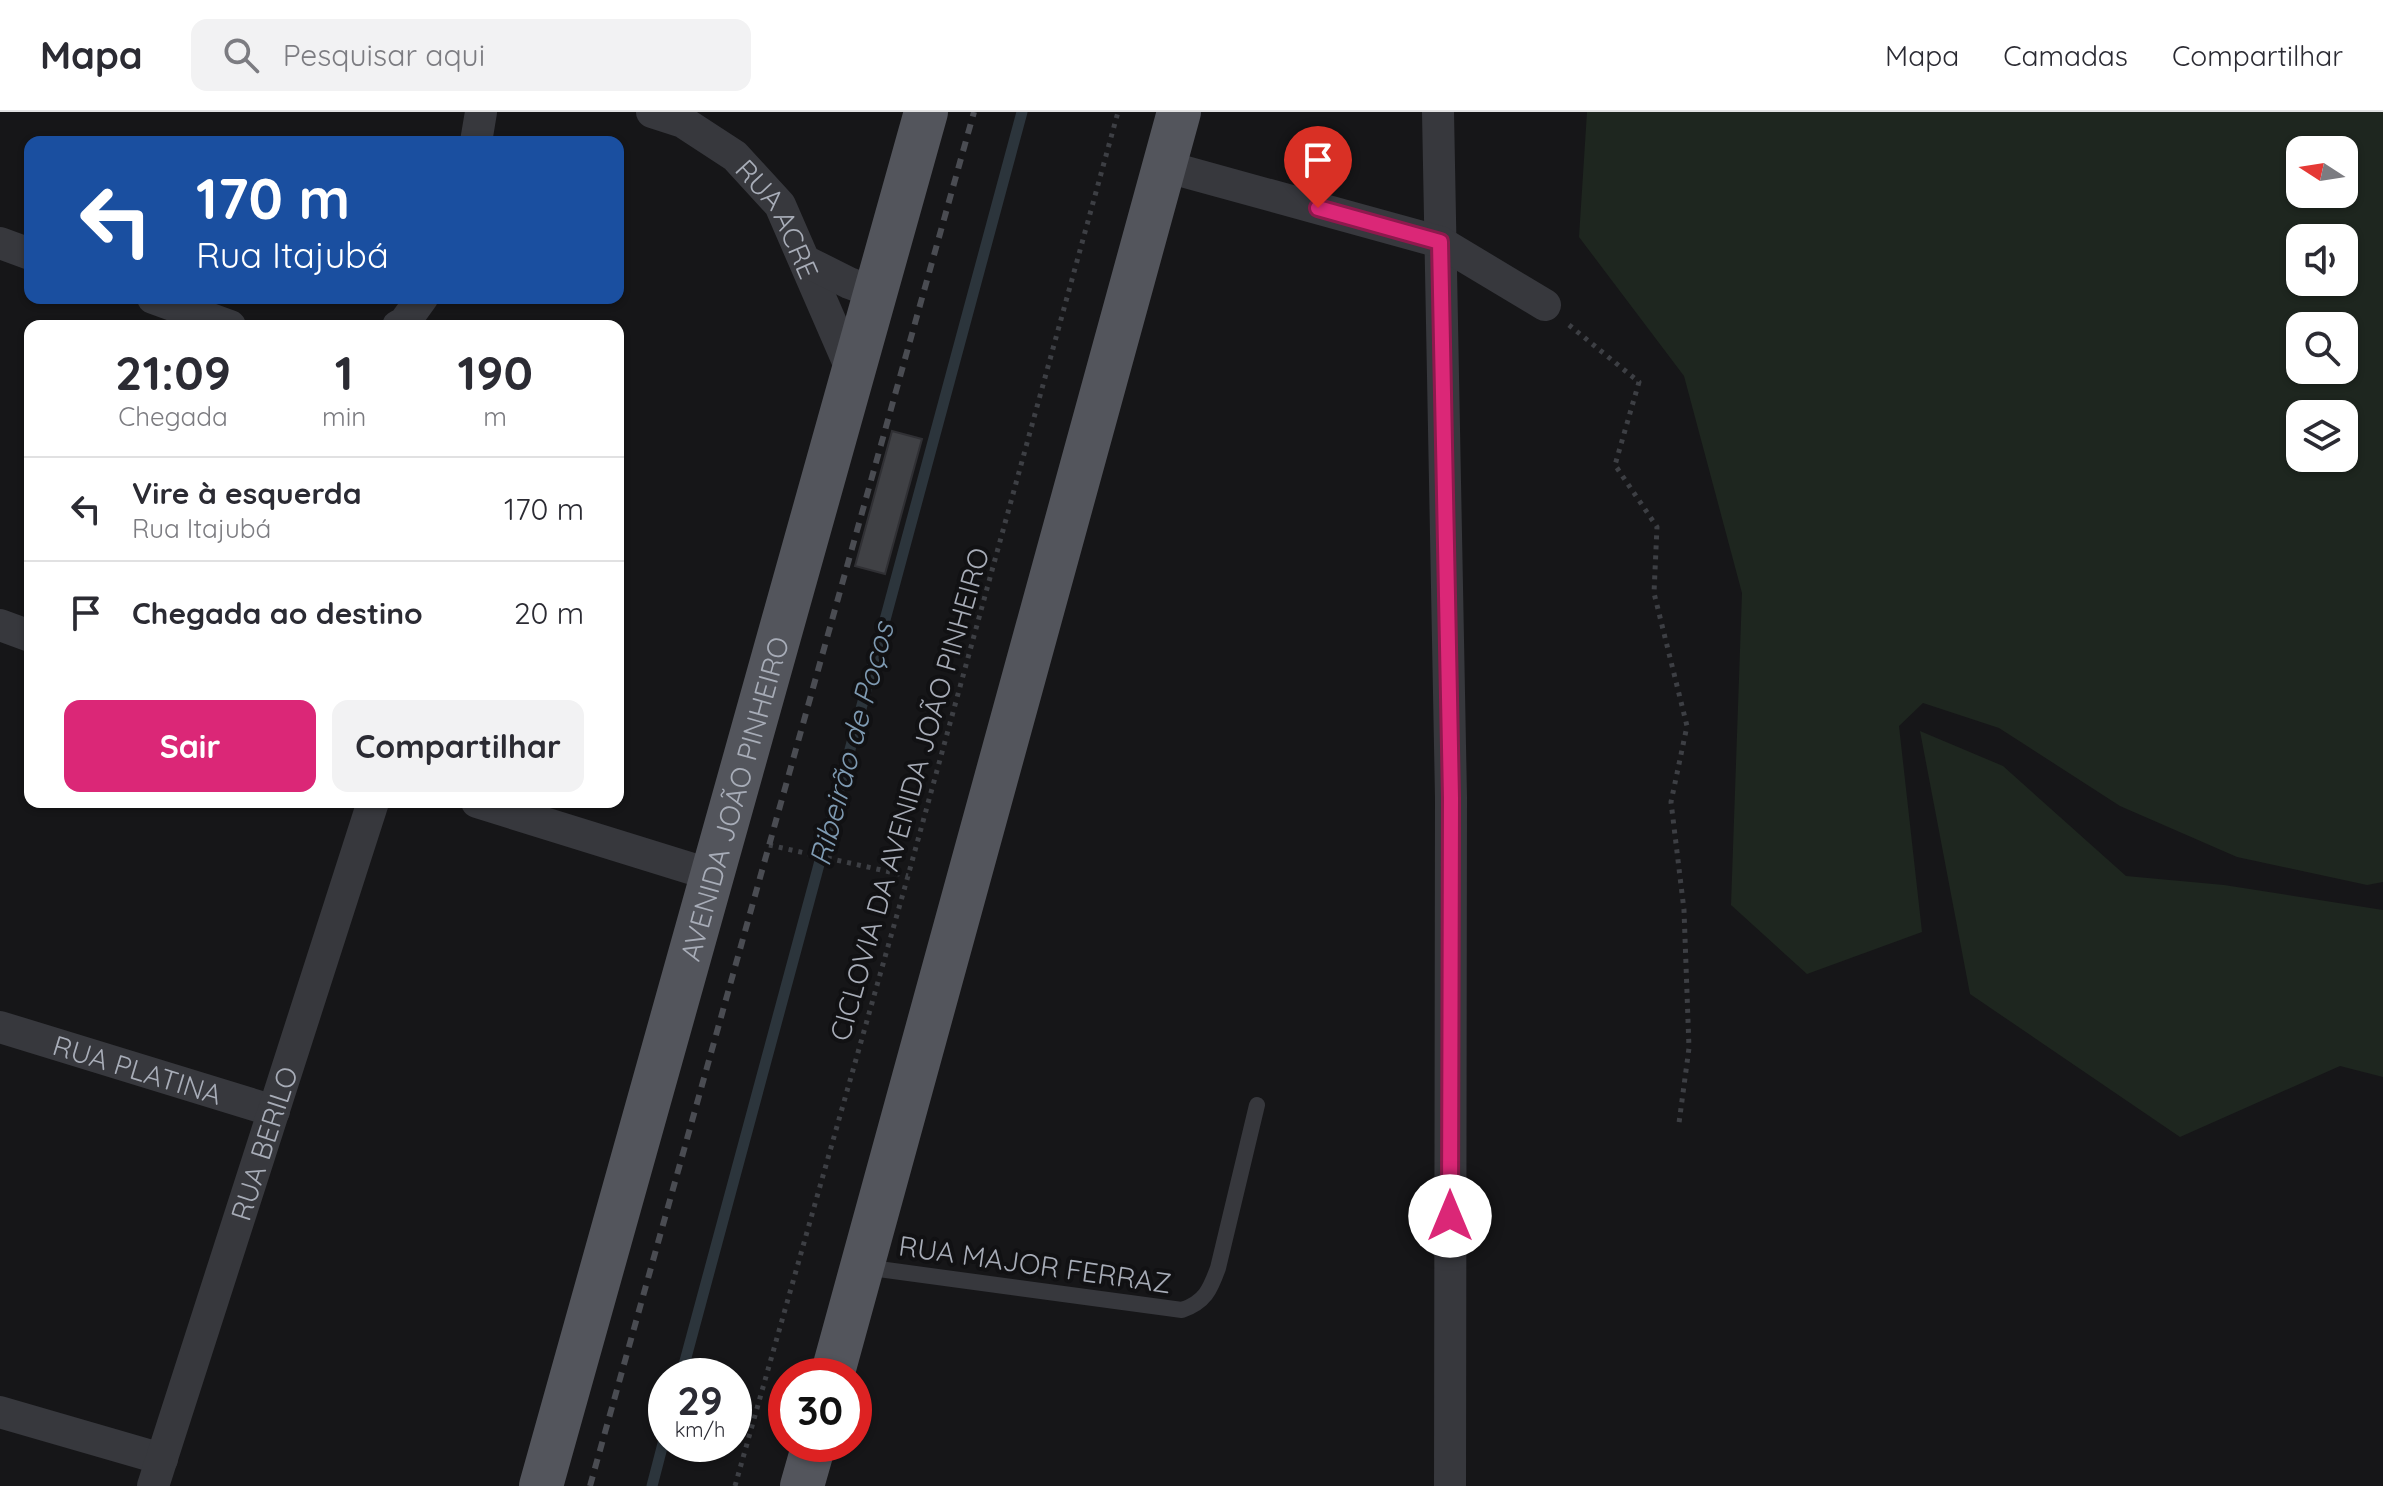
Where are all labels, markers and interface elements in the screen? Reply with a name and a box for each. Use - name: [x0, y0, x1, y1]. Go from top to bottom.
- search box: [191, 19, 751, 91]
- text: Mapa: [40, 31, 143, 79]
- icon: search: [219, 33, 263, 77]
- text: Pesquisar aqui: [283, 36, 485, 74]
- text: Mapa: [1885, 38, 1959, 73]
- text: Camadas: [2003, 38, 2128, 73]
- text: Compartilhar: [2172, 38, 2343, 73]
- pin: [1284, 126, 1352, 208]
- north arrow: [2286, 136, 2358, 208]
- map controls: [2286, 136, 2358, 472]
- icon: arrive: [1296, 138, 1340, 182]
- street label: RUA ACRE: [729, 151, 827, 284]
- text: 170 m: [196, 163, 350, 233]
- icon: left: [64, 168, 168, 272]
- button: sound: [2286, 224, 2358, 296]
- text: Rua Itajubá: [196, 232, 389, 277]
- button: search: [2286, 312, 2358, 384]
- text: 21:09: [115, 342, 231, 402]
- text: 1: [335, 342, 354, 402]
- text: 190: [457, 342, 533, 402]
- text: Chegada: [118, 400, 228, 433]
- text: min: [322, 400, 366, 433]
- text: m: [483, 400, 507, 433]
- button: layers: [2286, 400, 2358, 472]
- text: Vire à esquerda: [132, 474, 361, 512]
- icon: left: [64, 487, 108, 531]
- text: 170 m: [504, 490, 584, 528]
- text: Rua Itajubá: [132, 512, 271, 545]
- street label: CICLOVIA DA AVENIDA JOÃO PINHEIRO: [822, 543, 996, 1045]
- icon: arrive: [64, 591, 108, 635]
- text: Chegada ao destino: [132, 594, 423, 632]
- text: 20 m: [514, 594, 584, 632]
- water label: Ribeirão de Poços: [800, 616, 902, 870]
- street label: AVENIDA JOÃO PINHEIRO: [672, 632, 796, 965]
- button: Sair: [64, 700, 316, 792]
- button: Compartilhar: [332, 700, 584, 792]
- street label: RUA PLATINA: [49, 1027, 226, 1112]
- street label: RUA BERILO: [222, 1062, 304, 1225]
- position arrow: [1408, 1174, 1492, 1258]
- street label: RUA MAJOR FERRAZ: [897, 1228, 1173, 1300]
- speed limit sign: 30: [768, 1358, 872, 1462]
- text: 29: [677, 1375, 723, 1425]
- text: km/h: [675, 1417, 725, 1442]

